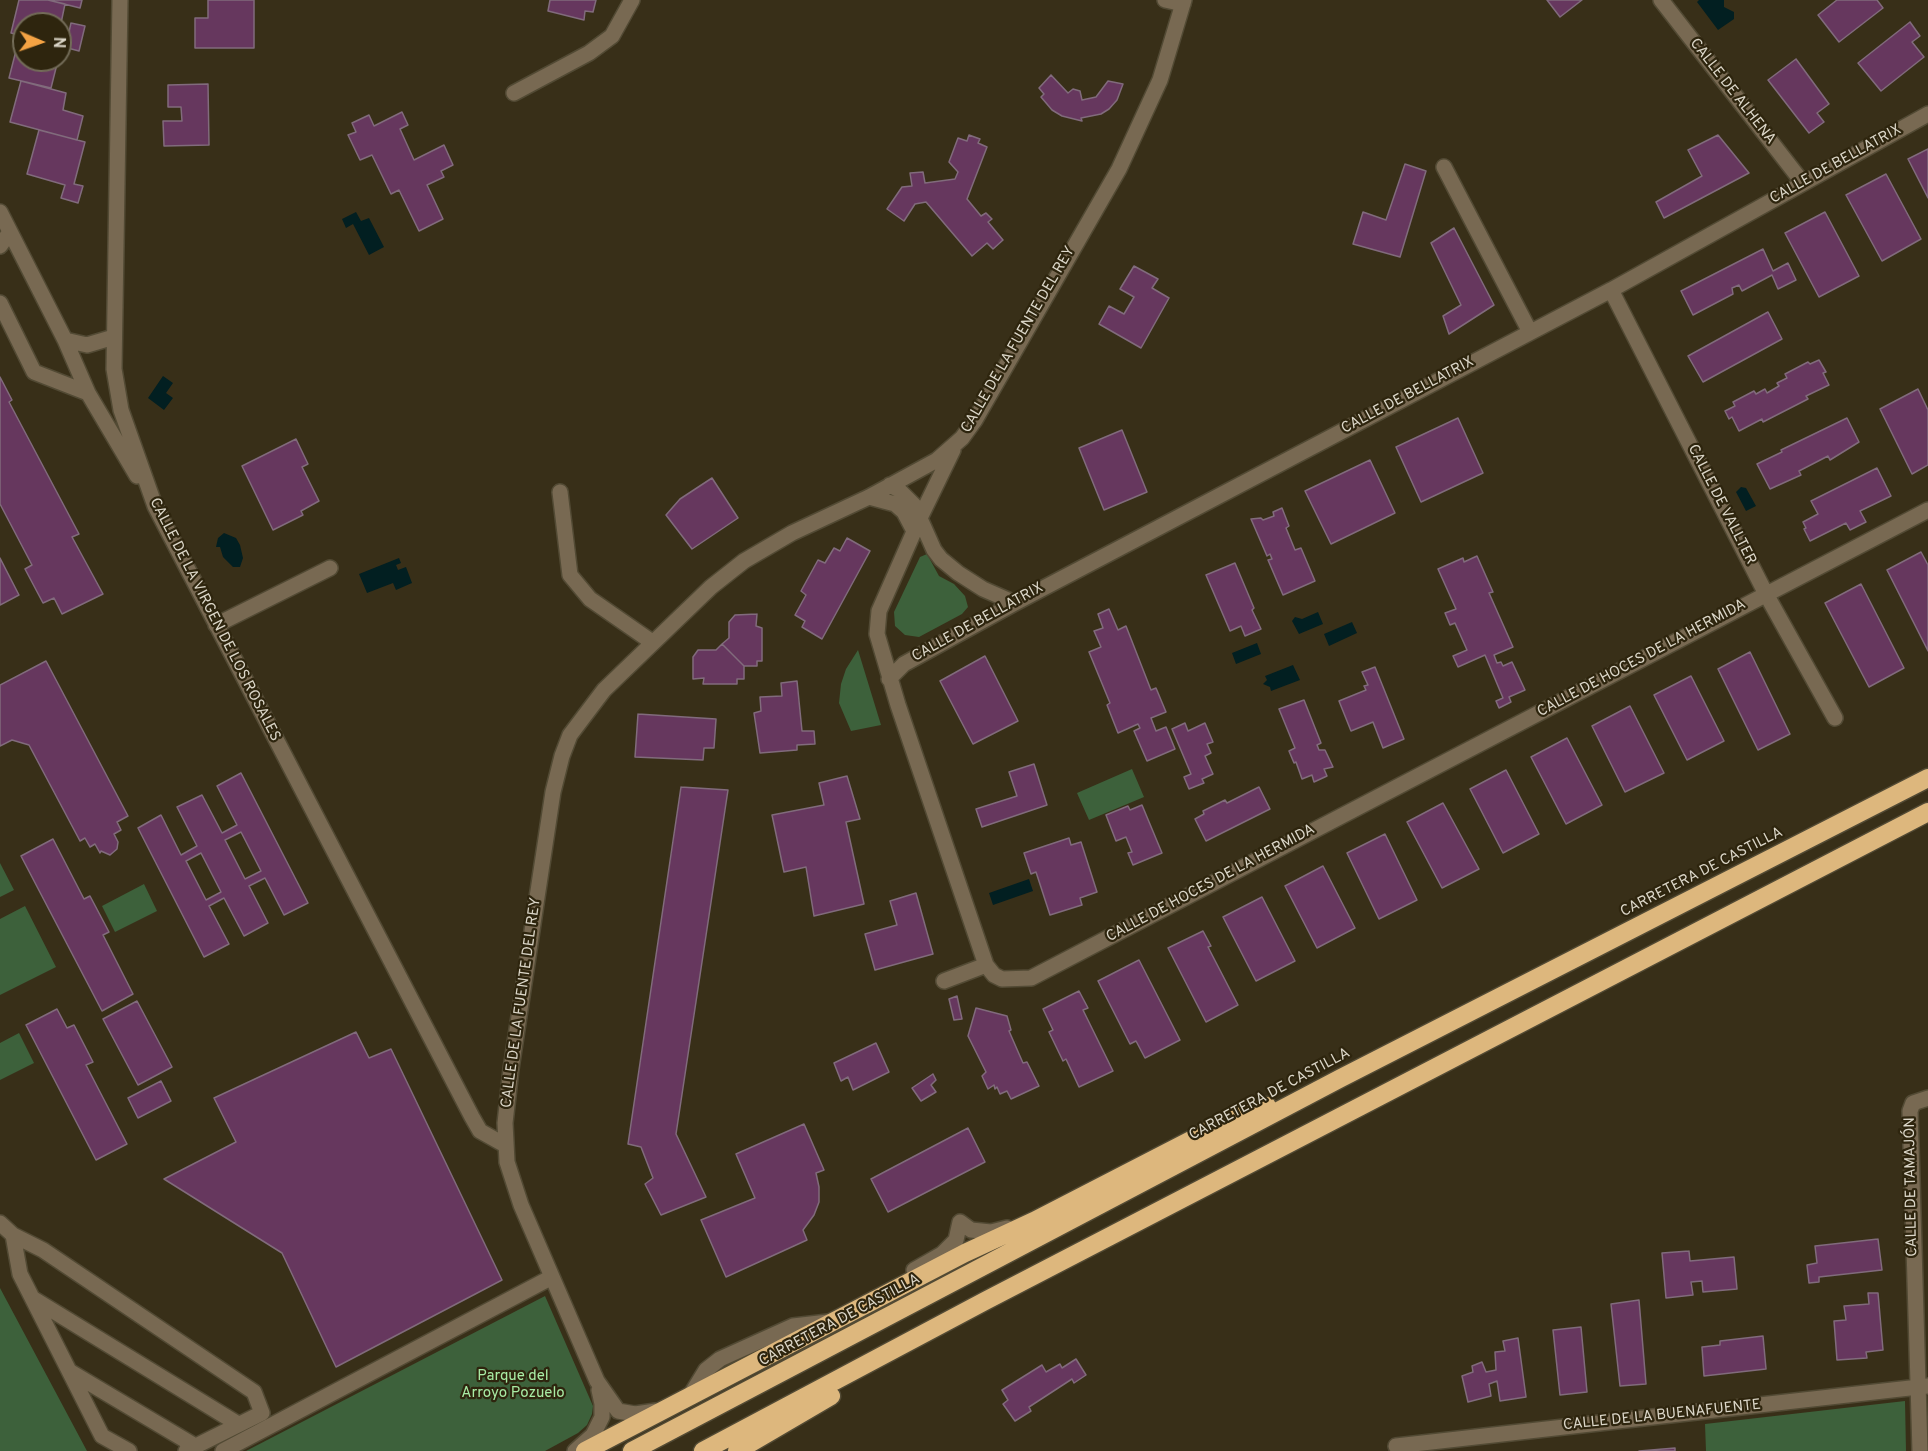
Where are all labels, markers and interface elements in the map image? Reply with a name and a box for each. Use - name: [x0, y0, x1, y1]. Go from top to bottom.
- north arrow: [12, 12, 72, 72]
- street label: CALLE DE ALHENA: [1685, 35, 1779, 149]
- text: N: [48, 36, 68, 49]
- street label: CALLE DE BELLATRIX: [1767, 121, 1905, 209]
- street label: CALLE DE LA FUENTE DEL REY: [958, 244, 1080, 436]
- street label: CALLE DE BELLATRIX: [1339, 353, 1477, 439]
- street label: CALLE DE VALLTER: [1683, 442, 1759, 568]
- street label: CALLE DE LA VIRGEN DE LOS ROSALES: [145, 495, 283, 745]
- street label: CALLE DE BELLATRIX: [909, 579, 1047, 667]
- street label: CALLE DE HOCES DE LA HERMIDA: [1535, 596, 1749, 722]
- street label: CALLE DE HOCES DE LA HERMIDA: [1104, 821, 1318, 947]
- street label: CARRETERA DE CASTILLA: [1618, 824, 1786, 922]
- street label: CALLE DE LA FUENTE DEL REY: [498, 897, 546, 1109]
- street label: CARRETERA DE CASTILLA: [1186, 1045, 1354, 1145]
- street label: CALLE DE TAMAJÓN: [1902, 1117, 1922, 1257]
- street label: CARRETERA DE CASTILLA: [756, 1271, 924, 1371]
- park label: Parque del Arroyo Pozuelo: [461, 1368, 565, 1403]
- street label: CALLE DE LA BUENAFUENTE: [1562, 1397, 1762, 1435]

